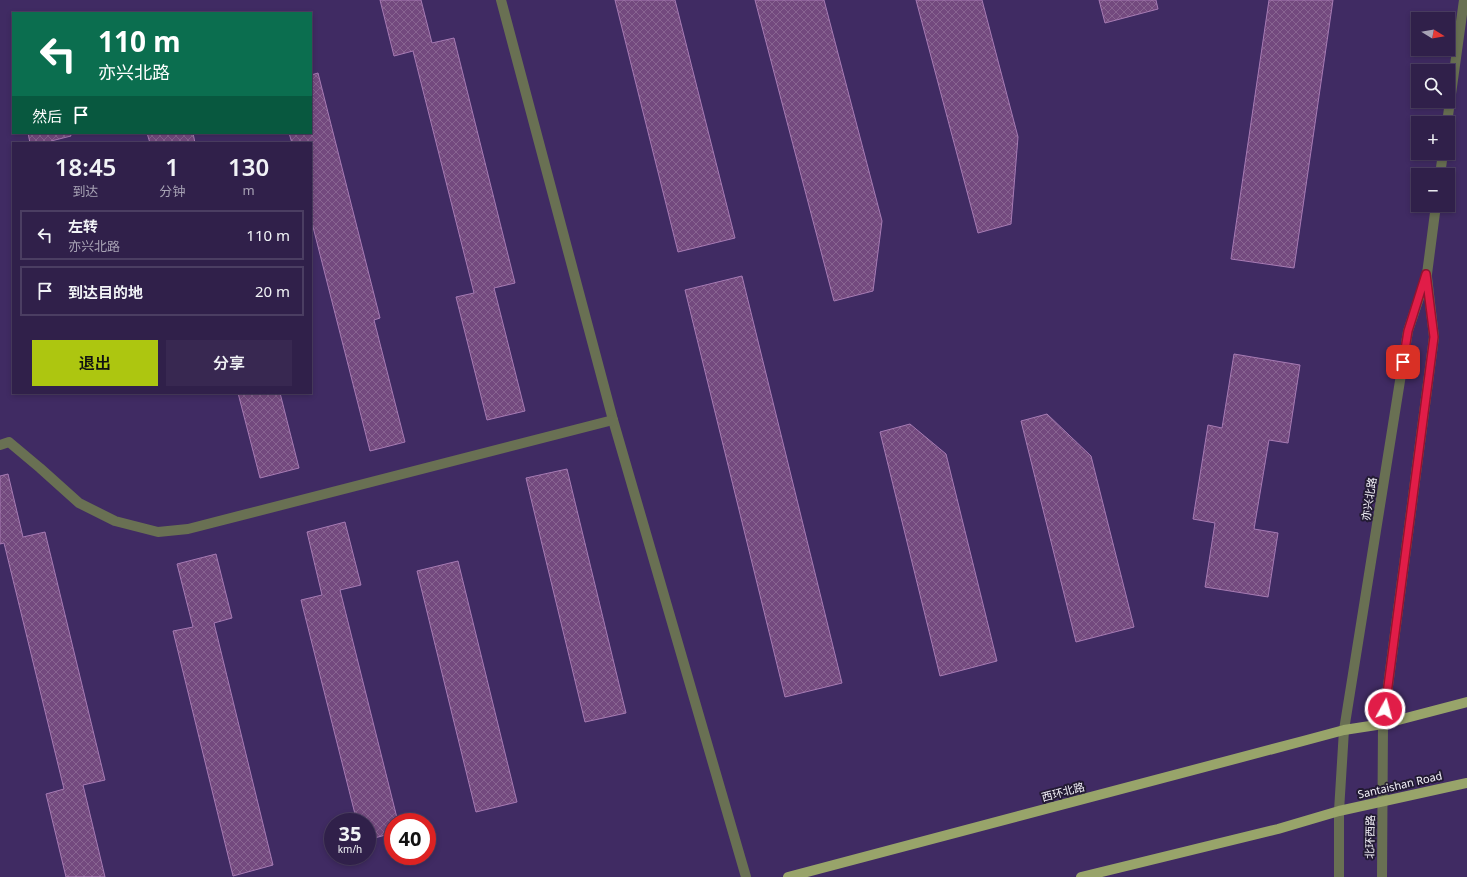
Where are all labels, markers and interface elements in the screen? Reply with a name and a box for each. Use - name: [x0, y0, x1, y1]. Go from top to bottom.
- north arrow: [1411, 12, 1455, 56]
- map controls: [1411, 12, 1455, 212]
- text: 110 m: [98, 22, 181, 60]
- icon: left: [32, 28, 84, 80]
- text: 亦兴北路: [98, 60, 170, 84]
- button: search: [1411, 64, 1455, 108]
- icon: arrive: [70, 104, 92, 126]
- text: 然后: [32, 106, 62, 126]
- button: +: [1411, 116, 1455, 160]
- text: 18:45: [55, 150, 116, 183]
- text: 1: [165, 150, 179, 183]
- text: 130: [228, 150, 269, 183]
- button: −: [1411, 168, 1455, 212]
- text: m: [243, 181, 255, 199]
- text: 到达: [73, 182, 99, 200]
- text: 分钟: [159, 182, 185, 200]
- text: 左转: [68, 216, 98, 236]
- icon: left: [34, 224, 56, 246]
- text: 110 m: [246, 225, 290, 245]
- text: 亦兴北路: [68, 237, 120, 255]
- icon: arrive: [34, 280, 56, 302]
- text: 20 m: [255, 281, 290, 301]
- text: 到达目的地: [68, 282, 143, 302]
- button: 退出: [32, 340, 158, 386]
- button: 分享: [166, 340, 292, 386]
- pin: [1386, 345, 1420, 379]
- icon: arrive: [1392, 351, 1414, 373]
- street label: 亦兴北路: [1358, 476, 1379, 522]
- position arrow: [1364, 688, 1406, 730]
- street label: Santaishan Road: [1356, 767, 1444, 802]
- street label: 西环北路: [1040, 779, 1086, 804]
- speed limit sign: 40: [384, 813, 436, 865]
- street label: 北环西路: [1362, 815, 1377, 859]
- text: 35: [339, 820, 361, 847]
- text: km/h: [338, 842, 362, 856]

